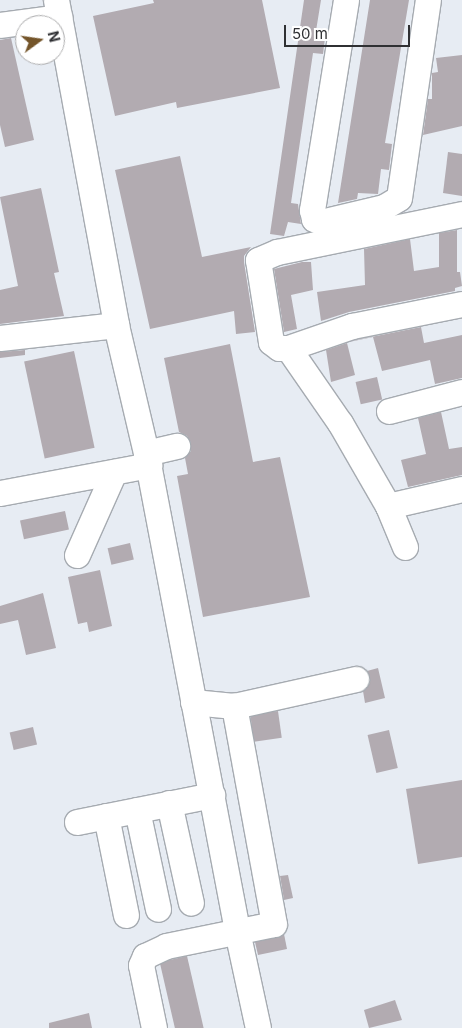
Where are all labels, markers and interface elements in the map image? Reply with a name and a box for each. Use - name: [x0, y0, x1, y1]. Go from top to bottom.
- north arrow: [15, 15, 65, 65]
- scale bar: [287, 15, 413, 47]
- text: 50 m: [292, 24, 328, 43]
- text: N: [45, 29, 64, 44]

